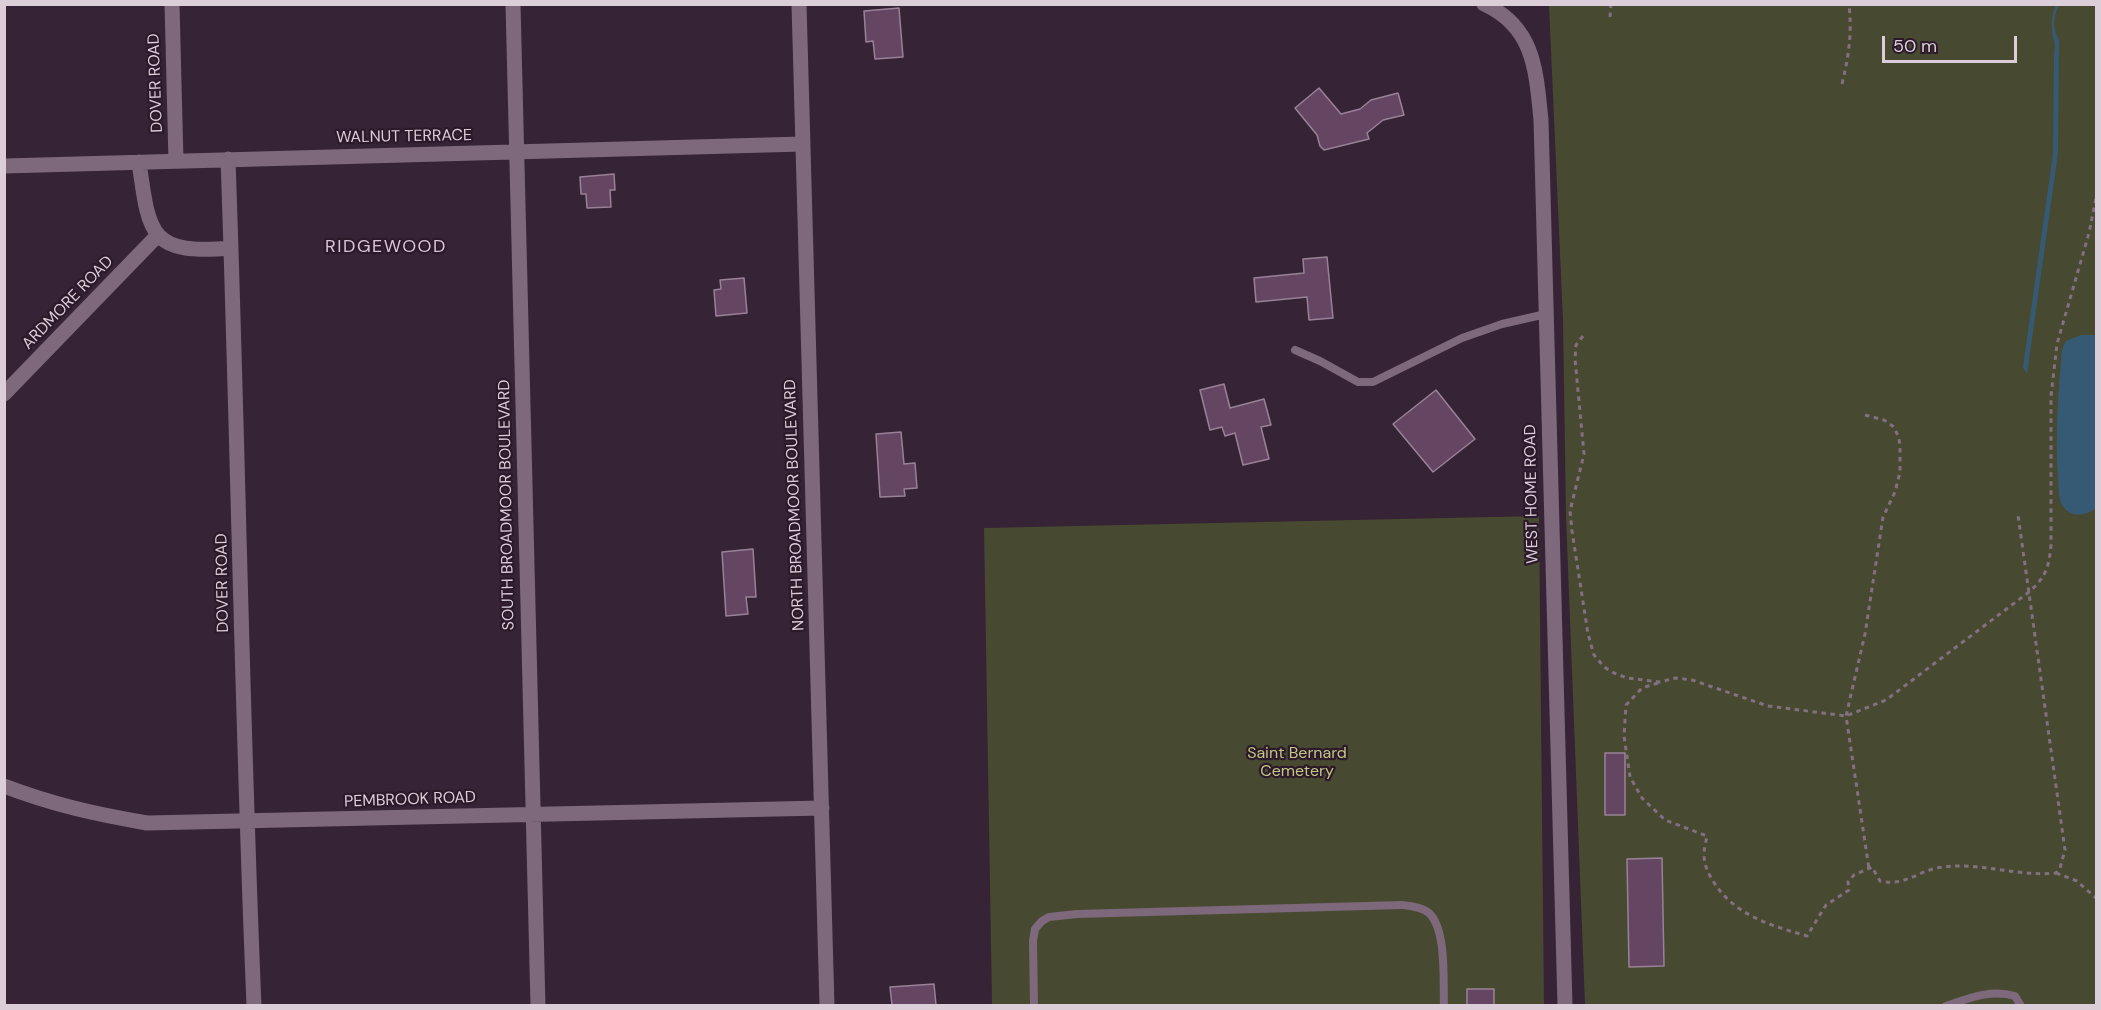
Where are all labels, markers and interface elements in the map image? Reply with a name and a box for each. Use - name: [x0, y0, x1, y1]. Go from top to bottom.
- scale bar: [1885, 24, 2020, 62]
- street label: DOVER ROAD: [145, 33, 167, 133]
- text: 50 m: [1893, 34, 1937, 58]
- street label: WALNUT TERRACE: [336, 126, 472, 148]
- district label: RIDGEWOOD: [325, 236, 447, 258]
- street label: ARDMORE ROAD: [19, 252, 117, 354]
- street label: SOUTH BROADMOOR BOULEVARD: [495, 379, 519, 631]
- street label: NORTH BROADMOOR BOULEVARD: [781, 379, 809, 631]
- street label: WEST HOME ROAD: [1521, 424, 1543, 564]
- street label: DOVER ROAD: [213, 533, 233, 633]
- park label: Saint Bernard Cemetery: [1247, 744, 1347, 782]
- street label: PEMBROOK ROAD: [344, 788, 476, 812]

